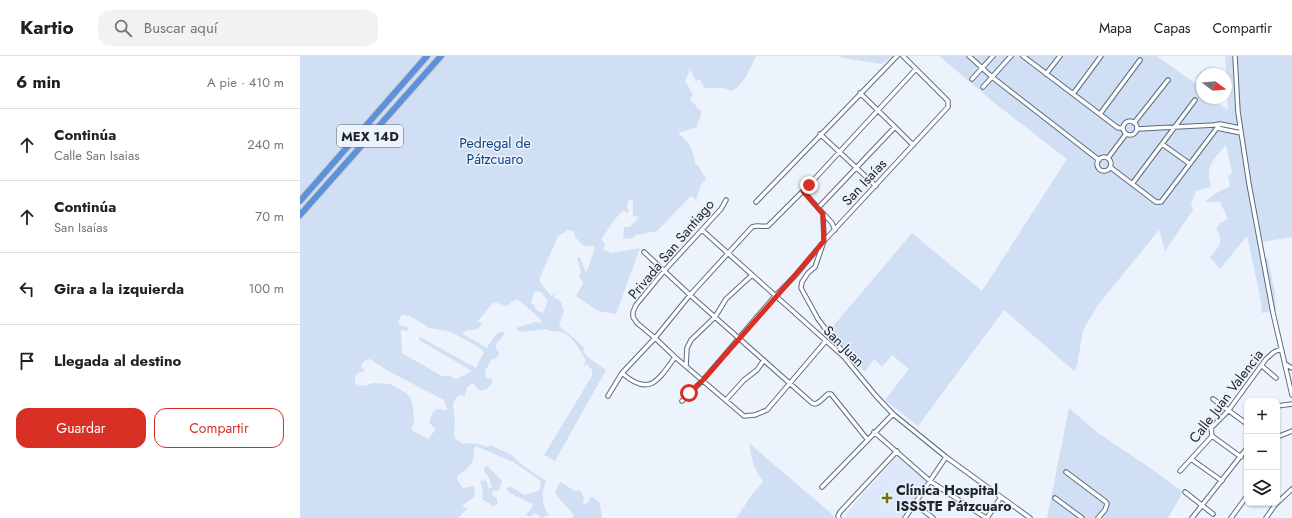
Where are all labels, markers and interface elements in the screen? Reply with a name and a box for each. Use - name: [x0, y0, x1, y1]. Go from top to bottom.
- search box: [98, 10, 378, 46]
- text: Kartio: [20, 14, 74, 41]
- icon: search: [112, 17, 134, 39]
- text: Buscar aquí: [144, 17, 218, 39]
- text: Mapa: [1099, 18, 1132, 38]
- text: Capas: [1154, 18, 1191, 38]
- text: Compartir: [1213, 18, 1272, 38]
- north arrow: [1196, 68, 1232, 104]
- text: 6 min: [16, 70, 61, 94]
- text: A pie · 410 m: [207, 73, 284, 92]
- text: Continúa: [54, 124, 116, 146]
- road number: MEX 14D: [337, 125, 403, 147]
- park label: Pedregal de Pátzcuaro: [459, 133, 531, 169]
- icon: ahead: [16, 134, 38, 156]
- text: 240 m: [247, 135, 284, 154]
- text: Calle San Isaias: [54, 146, 139, 165]
- street label: San Isaías: [837, 154, 891, 210]
- route end: [800, 176, 818, 194]
- street label: Privada San Santiago: [623, 195, 719, 303]
- text: Continúa: [54, 196, 116, 218]
- icon: ahead: [16, 206, 38, 228]
- text: 70 m: [255, 207, 284, 226]
- text: San Isaías: [54, 218, 108, 237]
- icon: left: [16, 278, 38, 300]
- text: Gira a la izquierda: [54, 278, 184, 300]
- text: 100 m: [249, 279, 284, 298]
- street label: San Juan: [819, 321, 869, 371]
- street label: Calle Juan Valencia: [1184, 345, 1268, 447]
- icon: arrive: [16, 350, 38, 372]
- text: Llegada al destino: [54, 350, 181, 372]
- route start: [680, 384, 698, 402]
- map controls: [1244, 398, 1280, 506]
- button: +: [1244, 398, 1280, 434]
- button: Guardar: [16, 408, 146, 448]
- button: Compartir: [154, 408, 284, 448]
- button: −: [1244, 434, 1280, 470]
- button: layers: [1244, 470, 1280, 506]
- place label: Clínica Hospital ISSSTE Pátzcuaro: [896, 480, 1011, 516]
- marker: Clínica Hospital ISSSTE Pátzcuaro: [881, 492, 893, 504]

